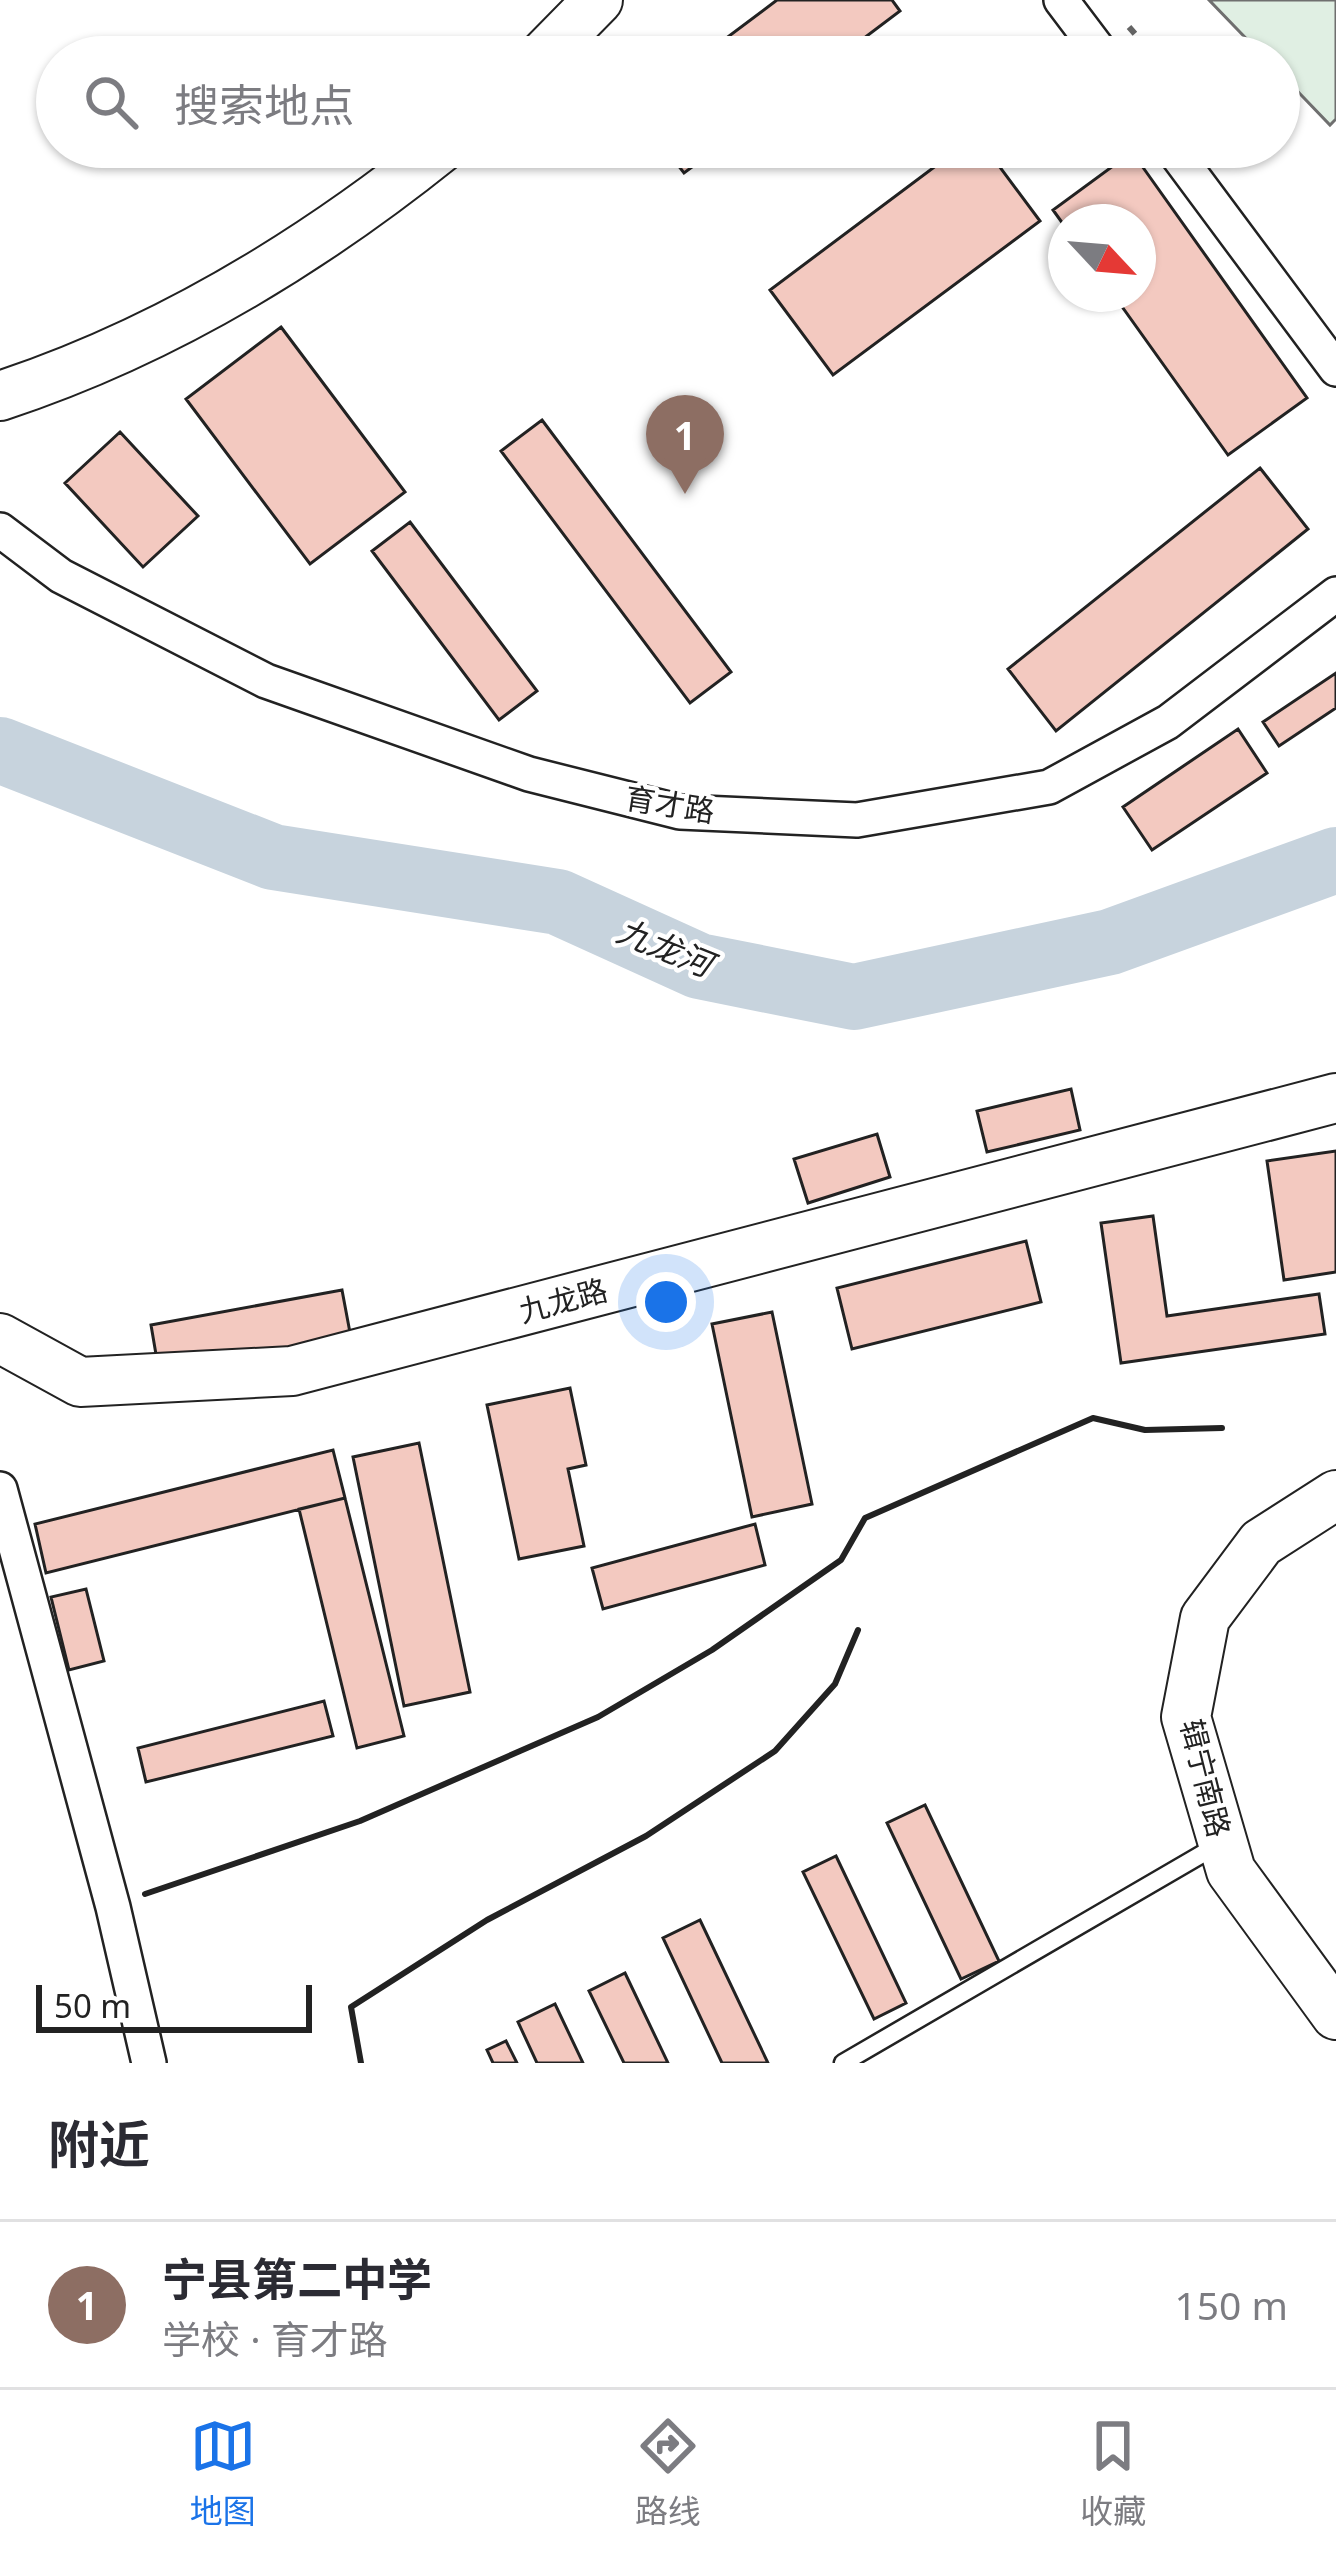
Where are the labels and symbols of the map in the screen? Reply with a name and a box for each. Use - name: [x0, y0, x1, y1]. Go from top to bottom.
- north arrow: [1048, 204, 1156, 312]
- pin: 1: [646, 395, 724, 494]
- street label: 育才路: [622, 777, 718, 831]
- water label: 九龙河: [611, 908, 725, 989]
- street label: 九龙路: [514, 1269, 612, 1331]
- your location: [636, 1272, 696, 1332]
- street label: 辑宁南路: [1172, 1715, 1240, 1841]
- scale bar: [36, 1979, 312, 2032]

